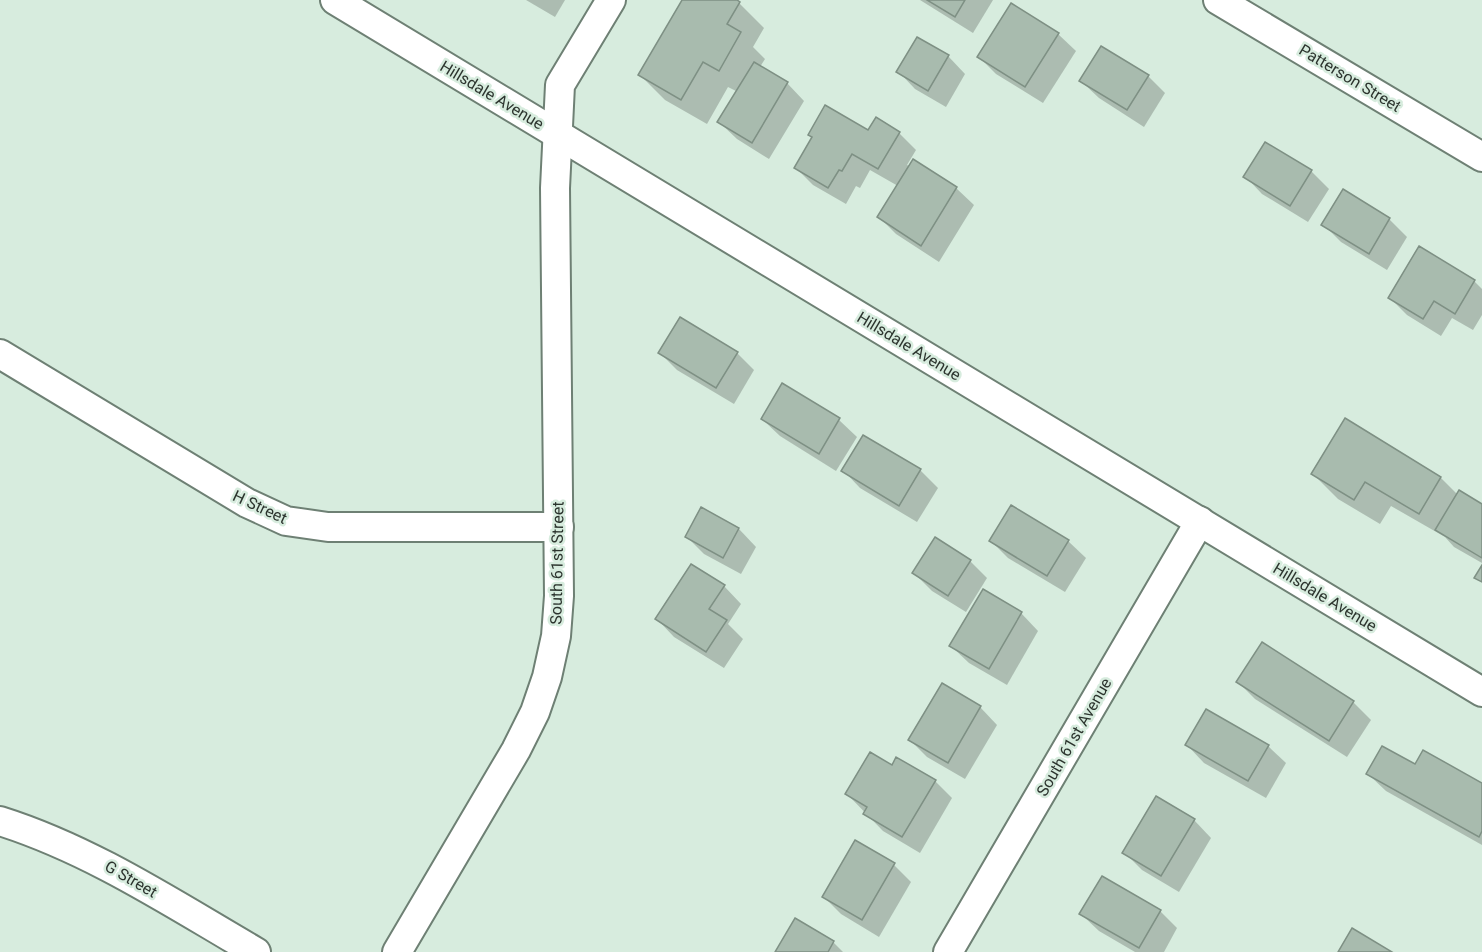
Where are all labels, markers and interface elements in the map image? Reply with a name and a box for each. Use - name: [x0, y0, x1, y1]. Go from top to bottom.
- street label: Patterson Street: [1296, 40, 1404, 116]
- street label: Hillsdale Avenue: [437, 57, 547, 133]
- street label: Hillsdale Avenue: [854, 308, 964, 384]
- street label: H Street: [230, 486, 290, 528]
- street label: South 61st Street: [546, 501, 568, 625]
- street label: Hillsdale Avenue: [1270, 559, 1380, 635]
- street label: South 61st Avenue: [1032, 675, 1116, 799]
- street label: G Street: [102, 857, 160, 901]

